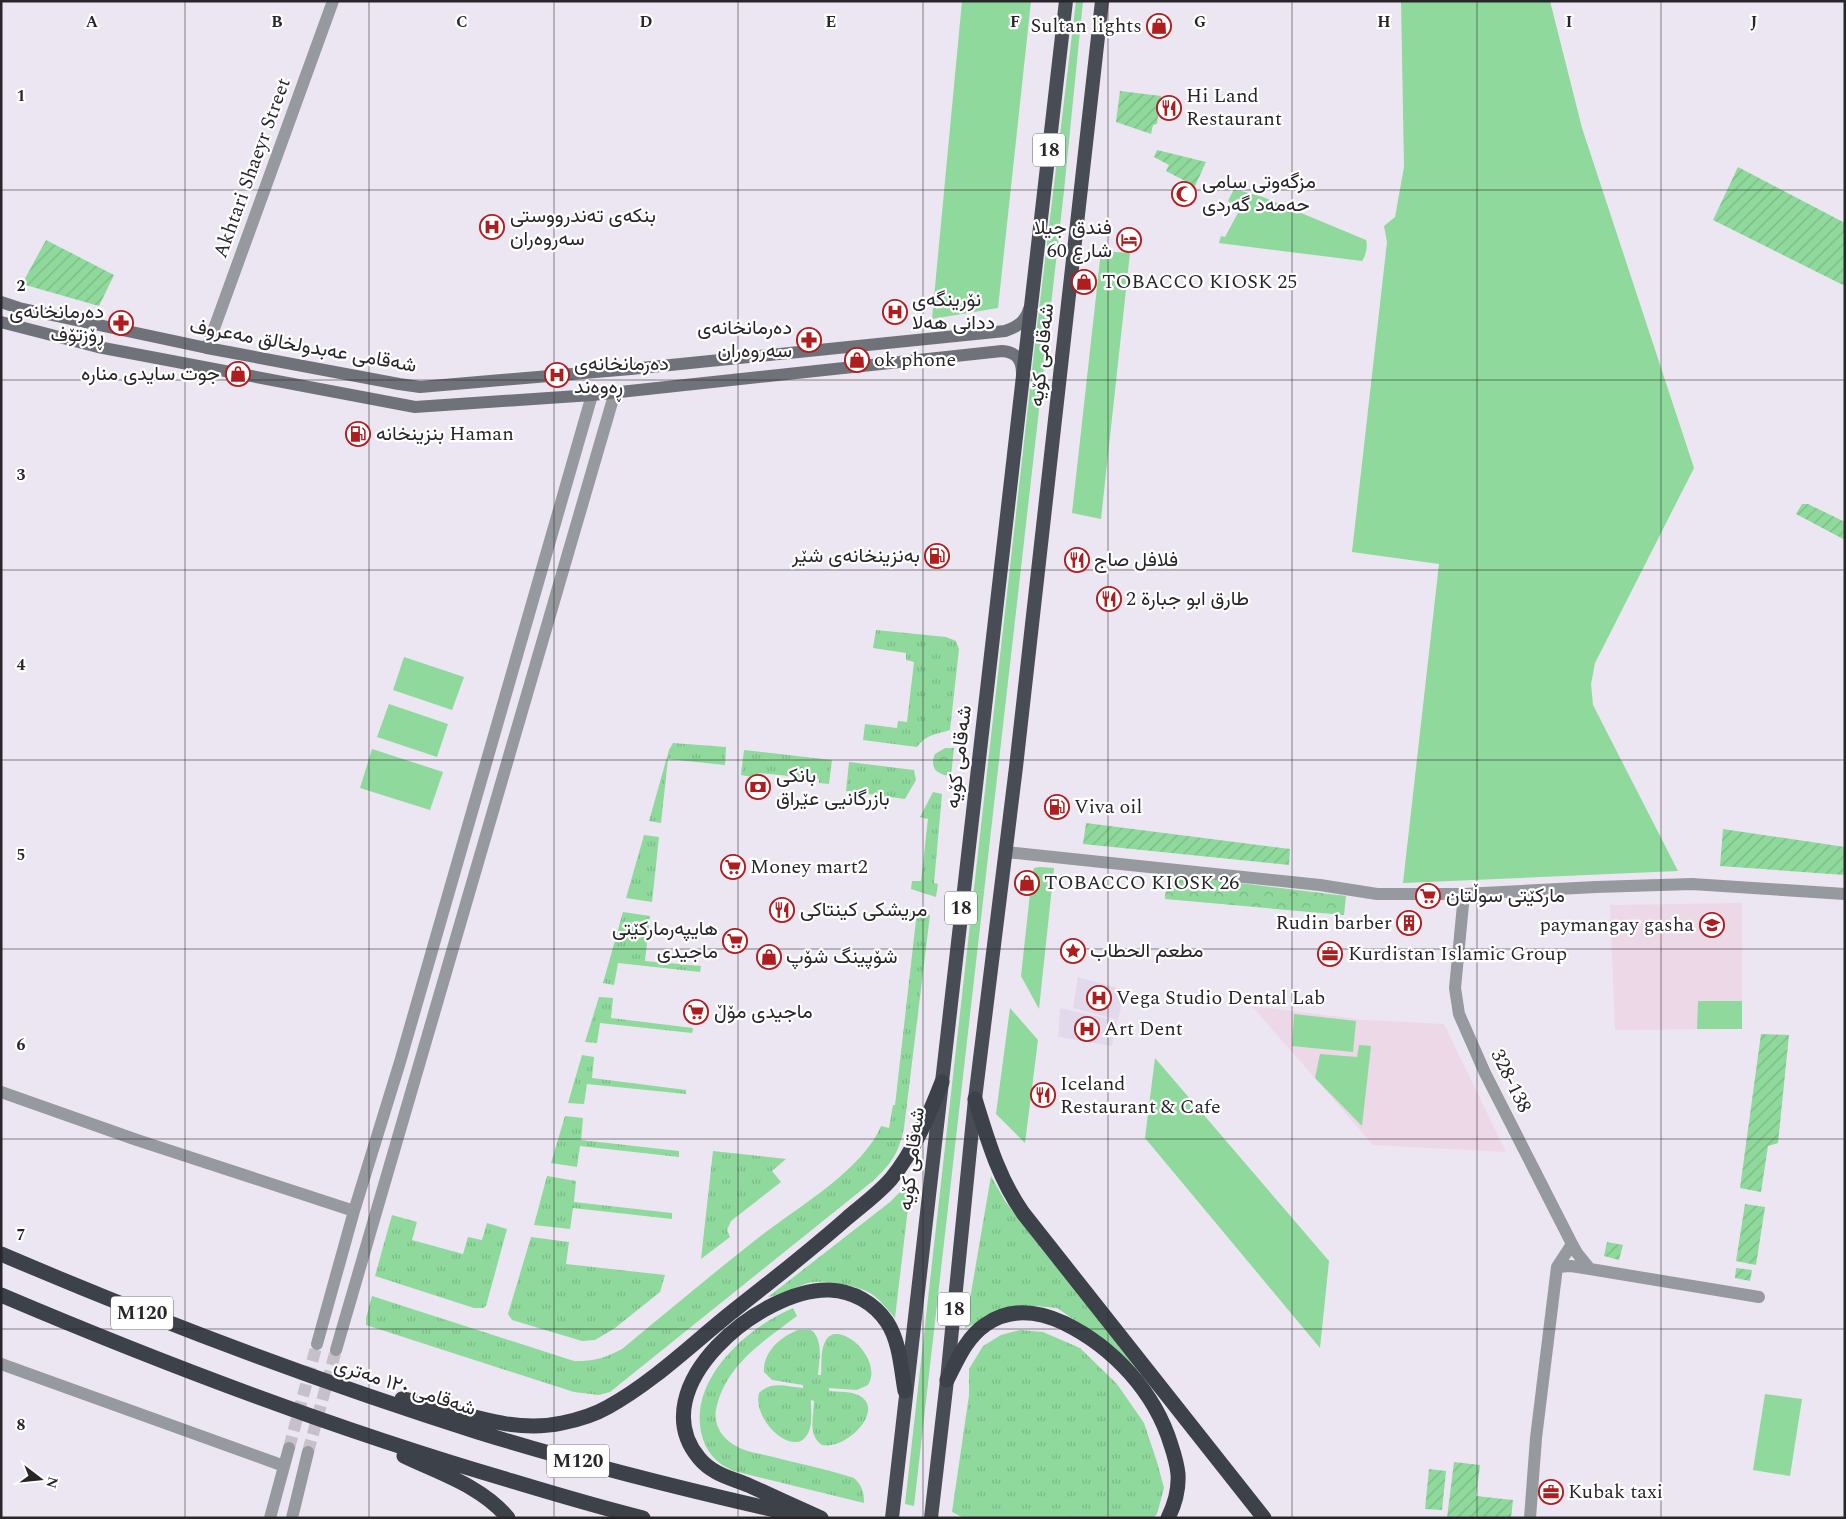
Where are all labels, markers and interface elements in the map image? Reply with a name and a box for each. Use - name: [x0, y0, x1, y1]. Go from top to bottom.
- text: A: [86, 10, 99, 34]
- text: B: [271, 10, 283, 34]
- text: C: [456, 10, 468, 34]
- text: D: [640, 10, 653, 34]
- text: E: [826, 10, 836, 34]
- text: F: [1010, 10, 1020, 34]
- text: G: [1194, 10, 1206, 34]
- text: H: [1377, 10, 1391, 34]
- text: I: [1566, 10, 1572, 34]
- text: J: [1751, 10, 1758, 34]
- place label: Sultan lights: [1031, 11, 1142, 41]
- shop icon: Sultan lights: [1146, 13, 1172, 39]
- street label: Akhtari Shaeyr Street: [205, 74, 299, 262]
- place label: Hi Land Restaurant: [1186, 81, 1282, 134]
- text: 1: [17, 84, 25, 108]
- restaurant icon: Hi Land Restaurant: [1156, 95, 1182, 121]
- road number: 18: [1033, 134, 1065, 166]
- place label: مزگەوتی سامی حەمەد گەردی: [1202, 167, 1316, 220]
- mosque icon: مزگەوتی سامی حەمەد گەردی: [1171, 181, 1197, 207]
- place label: بنکەی تەندرووستی سەروەران: [510, 201, 656, 254]
- place label: فندق جيلا شارع 60: [1034, 213, 1112, 266]
- hospital icon: بنکەی تەندرووستی سەروەران: [479, 214, 505, 240]
- hotel icon: فندق جيلا شارع 60: [1116, 227, 1142, 253]
- place label: TOBACCO KIOSK 25: [1102, 267, 1297, 297]
- shop icon: TOBACCO KIOSK 25: [1071, 269, 1097, 295]
- text: 2: [17, 274, 26, 298]
- place label: نۆرینگەی ددانی هەلا: [912, 285, 995, 338]
- place label: دەرمانخانەی ڕۆزتۆف: [9, 297, 104, 350]
- hospital icon: نۆرینگەی ددانی هەلا: [882, 299, 908, 325]
- street label: شەقامی کۆیە: [1022, 302, 1062, 408]
- pharmacy icon: دەرمانخانەی ڕۆزتۆف: [108, 310, 134, 336]
- street label: شەقامی عەبدولخالق مەعروف: [187, 311, 419, 381]
- place label: دەرمانخانەی سەروەران: [697, 313, 792, 366]
- pharmacy icon: دەرمانخانەی سەروەران: [796, 327, 822, 353]
- place label: ok phone: [874, 345, 956, 375]
- shop icon: ok phone: [844, 347, 870, 373]
- place label: دەرمانخانەی ڕەوەند: [574, 349, 669, 402]
- place label: جوت سايدى مناره: [81, 359, 220, 389]
- shop icon: جوت سايدى مناره: [225, 361, 251, 387]
- hospital icon: دەرمانخانەی ڕەوەند: [544, 362, 570, 388]
- place label: بنزینخانە Haman: [376, 419, 514, 449]
- fuel station icon: بنزینخانە Haman: [345, 421, 371, 447]
- text: 3: [17, 463, 26, 487]
- place label: بەنزینخانەی شێر: [791, 541, 920, 571]
- fuel station icon: بەنزینخانەی شێر: [924, 543, 950, 569]
- place label: فلافل صاج: [1094, 545, 1178, 575]
- restaurant icon: فلافل صاج: [1064, 547, 1090, 573]
- place label: طارق ابو جبارة 2: [1126, 584, 1249, 614]
- restaurant icon: طارق ابو جبارة 2: [1096, 586, 1122, 612]
- text: 4: [17, 653, 26, 677]
- street label: شەقامی کۆیە: [938, 704, 980, 810]
- place label: بانکی بازرگانیی عێراق: [776, 761, 890, 814]
- bank icon: بانکی بازرگانیی عێراق: [745, 774, 771, 800]
- place label: Viva oil: [1074, 792, 1142, 822]
- fuel station icon: Viva oil: [1044, 794, 1070, 820]
- text: 5: [17, 843, 25, 867]
- place label: Money mart2: [750, 852, 868, 882]
- supermarket icon: Money mart2: [720, 854, 746, 880]
- place label: TOBACCO KIOSK 26: [1044, 868, 1239, 898]
- shop icon: TOBACCO KIOSK 26: [1014, 870, 1040, 896]
- place label: مارکێتی سوڵتان: [1446, 881, 1565, 911]
- supermarket icon: مارکێتی سوڵتان: [1415, 883, 1441, 909]
- road number: 18: [945, 891, 977, 924]
- place label: مریشکی کینتاکی: [800, 895, 927, 925]
- restaurant icon: مریشکی کینتاکی: [769, 897, 795, 923]
- place label: Rudin barber: [1276, 908, 1392, 938]
- building icon: Rudin barber: [1396, 910, 1422, 936]
- place label: paymangay gasha: [1539, 910, 1694, 940]
- school or university icon: paymangay gasha: [1699, 912, 1725, 938]
- place label: هایپەرمارکێتی ماجیدی: [612, 914, 718, 967]
- supermarket icon: هایپەرمارکێتی ماجیدی: [722, 928, 748, 954]
- place label: مطعم الحطاب: [1090, 936, 1204, 966]
- place icon: مطعم الحطاب: [1060, 938, 1086, 964]
- place label: Kurdistan Islamic Group: [1348, 939, 1567, 969]
- office icon: Kurdistan Islamic Group: [1317, 941, 1343, 967]
- place label: شۆپینگ شۆپ: [786, 942, 898, 972]
- shop icon: شۆپینگ شۆپ: [756, 944, 782, 970]
- place label: Vega Studio Dental Lab: [1116, 983, 1325, 1013]
- hospital icon: Vega Studio Dental Lab: [1086, 985, 1112, 1011]
- place label: ماجیدی مۆڵ: [714, 997, 813, 1027]
- supermarket icon: ماجیدی مۆڵ: [683, 999, 709, 1025]
- place label: Art Dent: [1104, 1014, 1183, 1044]
- hospital icon: Art Dent: [1074, 1016, 1100, 1042]
- text: 6: [17, 1033, 26, 1057]
- street label: 328-138: [1483, 1044, 1539, 1118]
- place label: Iceland Restaurant & Cafe: [1060, 1069, 1221, 1122]
- restaurant icon: Iceland Restaurant & Cafe: [1030, 1082, 1056, 1108]
- street label: شەقامی کۆیە: [891, 1106, 933, 1212]
- text: 7: [17, 1223, 26, 1247]
- road number: 18: [938, 1292, 970, 1326]
- road number: M120: [111, 1296, 173, 1330]
- street label: شەقامی ١٢٠ مەتری: [330, 1350, 480, 1424]
- text: 8: [17, 1413, 26, 1437]
- road number: M120: [547, 1444, 609, 1478]
- north arrow: [15, 1454, 65, 1504]
- text: N: [40, 1474, 64, 1491]
- place label: Kubak taxi: [1568, 1477, 1663, 1507]
- office icon: Kubak taxi: [1538, 1479, 1564, 1505]

